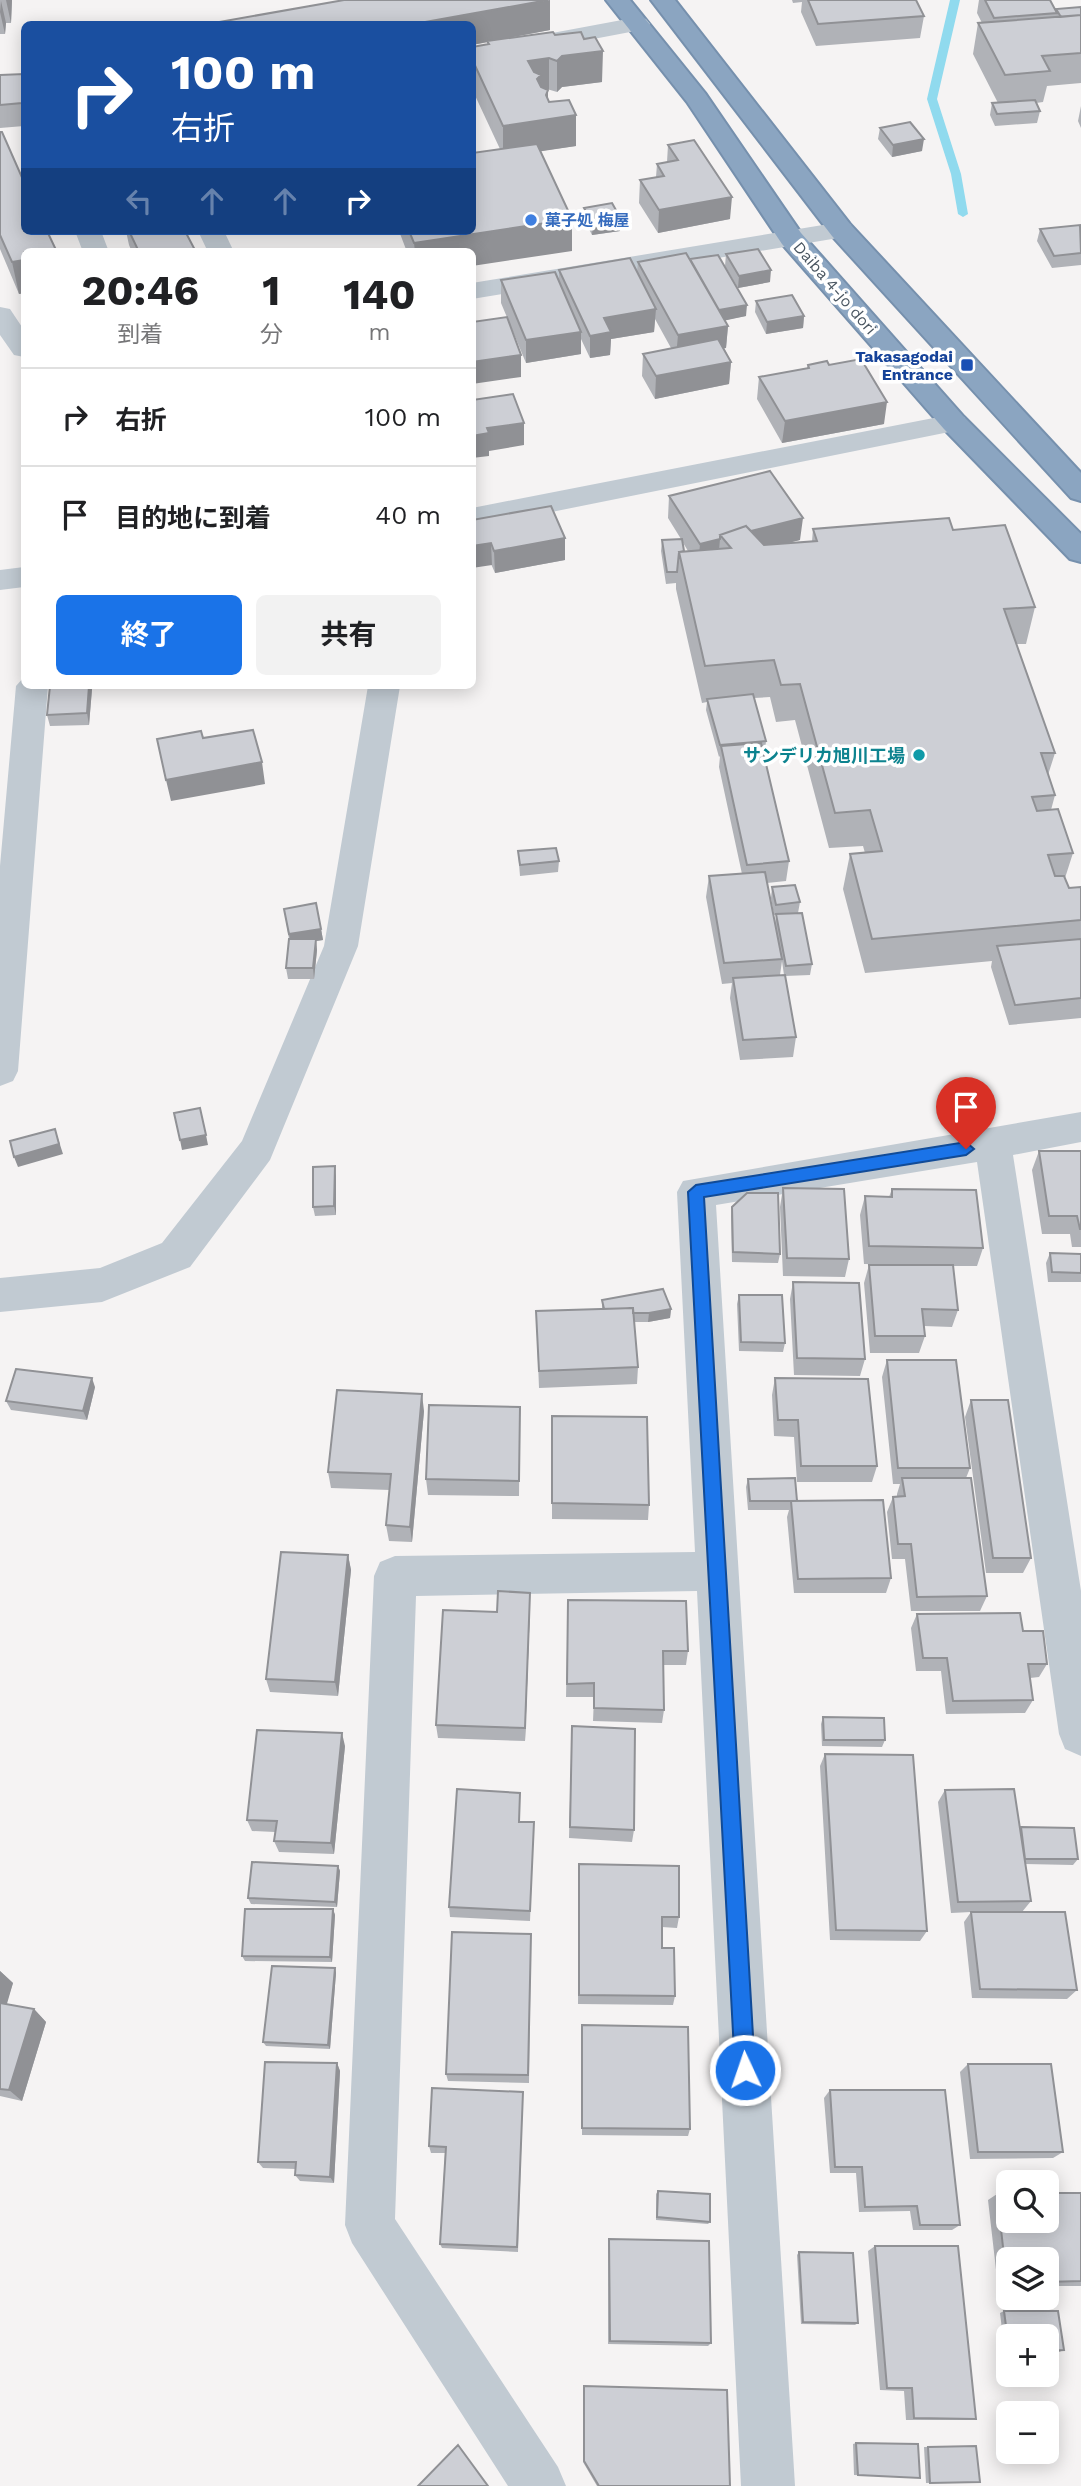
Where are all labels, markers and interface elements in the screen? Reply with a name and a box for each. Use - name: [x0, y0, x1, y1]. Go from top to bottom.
- text: 100 m: [171, 43, 315, 101]
- icon: right: [56, 49, 147, 140]
- text: 右折: [171, 109, 235, 147]
- icon: left: [120, 182, 158, 220]
- icon: ahead: [193, 182, 231, 220]
- icon: ahead: [266, 182, 304, 220]
- icon: right: [339, 182, 377, 220]
- place label: 菓子処 梅屋: [545, 211, 630, 230]
- marker: 菓子処 梅屋: [523, 212, 539, 228]
- street label: Daiba 4-jo dori: [790, 238, 880, 338]
- text: 20:46: [81, 266, 199, 315]
- text: 1: [262, 266, 280, 315]
- text: 140: [343, 270, 415, 319]
- text: m: [368, 319, 390, 346]
- text: 到着: [117, 321, 163, 348]
- text: 分: [260, 321, 283, 348]
- place label: Takasagodai Entrance: [855, 347, 953, 384]
- marker: Takasagodai Entrance: [959, 357, 975, 373]
- icon: right: [56, 398, 94, 436]
- text: 100 m: [365, 402, 441, 432]
- text: 右折: [115, 405, 167, 435]
- icon: arrive: [56, 496, 94, 534]
- text: 40 m: [375, 500, 441, 530]
- text: 目的地に到着: [115, 503, 271, 533]
- button: 終了: [56, 595, 242, 675]
- button: 共有: [256, 595, 441, 675]
- place label: サンデリカ旭川工場: [743, 745, 905, 766]
- marker: サンデリカ旭川工場: [911, 747, 927, 763]
- pin: [936, 1077, 996, 1149]
- icon: arrive: [947, 1088, 985, 1126]
- position arrow: [708, 2033, 782, 2107]
- map controls: [996, 2170, 1059, 2464]
- button: search: [996, 2170, 1059, 2233]
- button: layers: [996, 2247, 1059, 2310]
- button: +: [996, 2324, 1059, 2387]
- button: −: [996, 2401, 1059, 2464]

